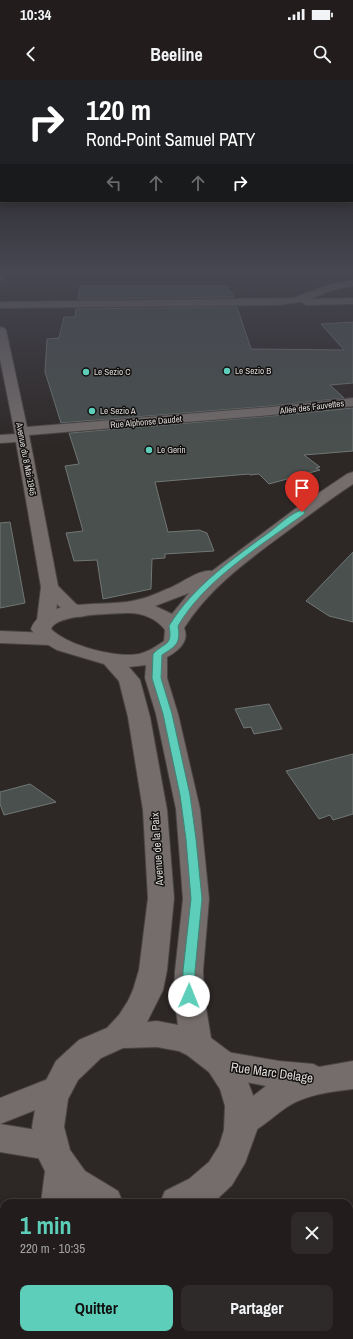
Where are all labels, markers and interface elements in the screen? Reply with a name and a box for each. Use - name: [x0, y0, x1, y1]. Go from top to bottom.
- text: 10:34: [20, 4, 51, 25]
- text: Beeline: [150, 42, 203, 67]
- icon: back: [20, 43, 42, 65]
- icon: search: [311, 43, 333, 65]
- text: 120 m: [86, 91, 151, 129]
- icon: right: [20, 96, 72, 148]
- text: Rond-Point Samuel PATY: [86, 127, 255, 152]
- icon: left: [103, 172, 125, 194]
- icon: ahead: [145, 172, 167, 194]
- icon: ahead: [187, 172, 209, 194]
- icon: right: [229, 172, 251, 194]
- place label: Le Sezio B: [235, 365, 271, 377]
- place label: Le Sezio C: [94, 366, 131, 378]
- marker: Le Sezio B: [222, 366, 232, 376]
- marker: Le Sezio C: [81, 367, 91, 377]
- street label: Allée des Fauvettes: [278, 397, 345, 417]
- place label: Le Sezio A: [100, 405, 136, 417]
- marker: Le Sezio A: [87, 406, 97, 416]
- street label: Rue Alphonse Daudet: [110, 413, 182, 431]
- street label: Avenue du 8 Mai 1945: [13, 420, 39, 497]
- place label: Le Gerin: [157, 444, 186, 456]
- marker: Le Gerin: [144, 445, 154, 455]
- pin: [285, 471, 319, 512]
- icon: arrive: [291, 477, 313, 499]
- street label: Avenue de la Paix: [147, 812, 167, 887]
- position arrow: [168, 975, 210, 1017]
- street label: Rue Marc Delage: [230, 1058, 314, 1087]
- text: 1 min: [20, 1209, 71, 1241]
- button: close: [291, 1212, 333, 1254]
- text: 220 m · 10:35: [20, 1240, 85, 1257]
- button: Quitter: [20, 1285, 173, 1331]
- button: Partager: [181, 1285, 333, 1331]

